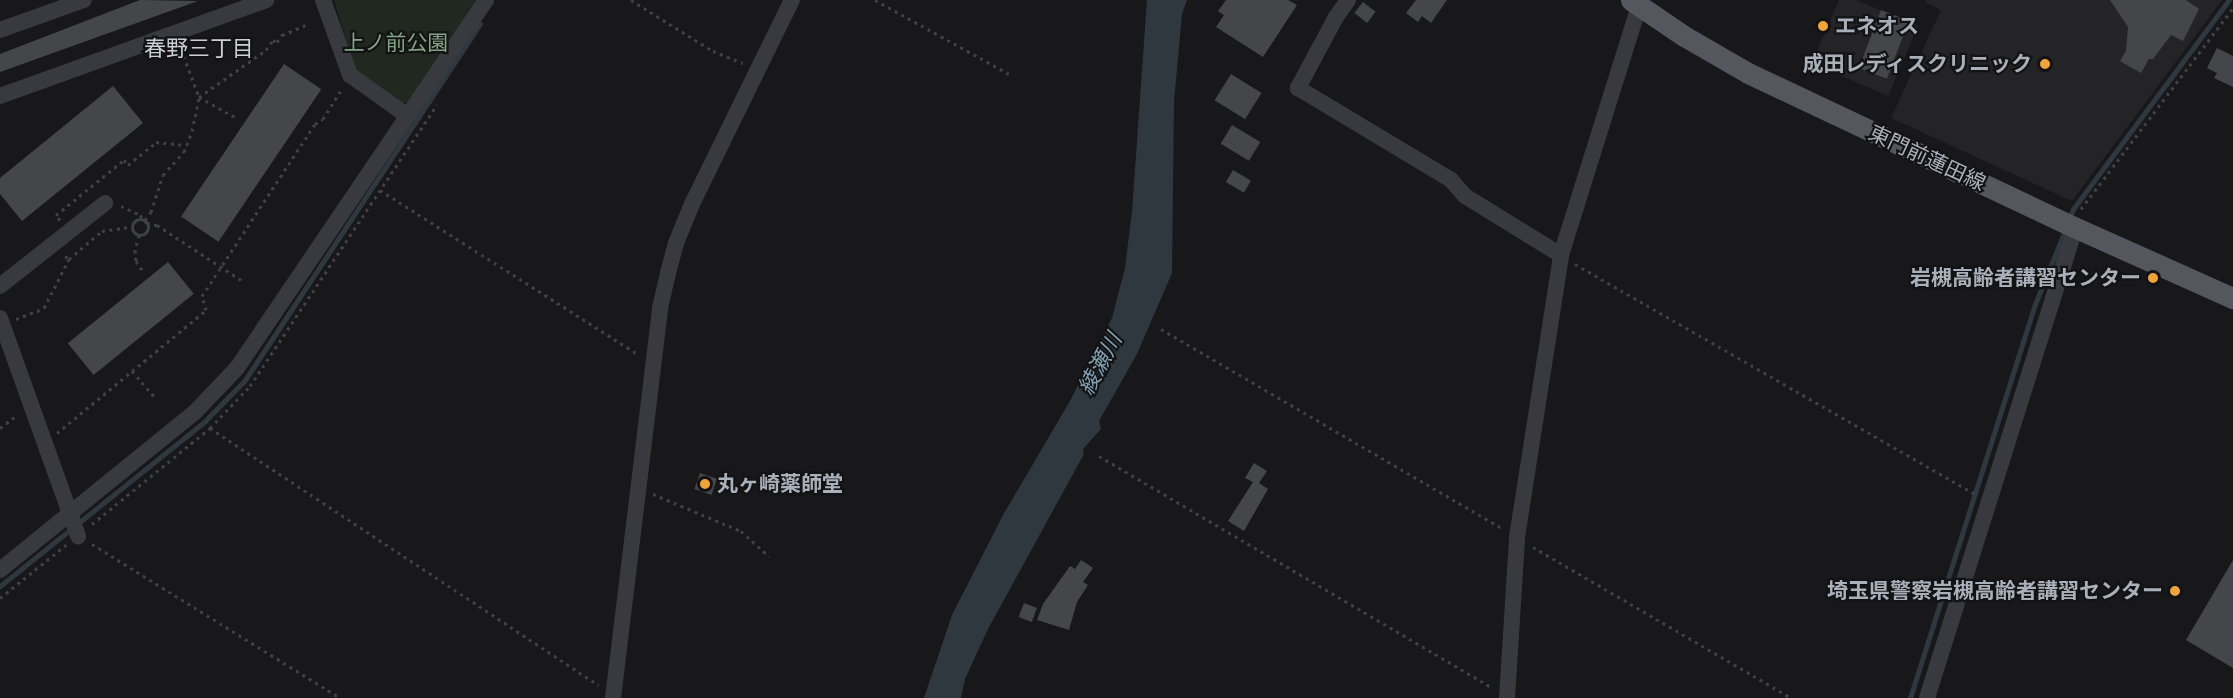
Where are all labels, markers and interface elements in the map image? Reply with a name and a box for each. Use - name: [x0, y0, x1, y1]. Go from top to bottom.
- place label: エネオス: [1835, 13, 1919, 39]
- marker: エネオス: [1816, 19, 1830, 33]
- park label: 上ノ前公園: [344, 30, 448, 56]
- district label: 春野三丁目: [144, 36, 254, 62]
- place label: 成田レディスクリニック: [1801, 51, 2032, 77]
- marker: 成田レディスクリニック: [2036, 55, 2054, 73]
- street label: 東門前蓮田線: [1865, 120, 1989, 196]
- place label: 岩槻高齢者講習センター: [1910, 265, 2141, 291]
- marker: 岩槻高齢者講習センター: [2146, 271, 2160, 285]
- water label: 綾瀬川: [1073, 329, 1127, 399]
- place label: 丸ヶ崎薬師堂: [717, 471, 843, 497]
- marker: 丸ヶ崎薬師堂: [698, 477, 712, 491]
- place label: 埼玉県警察岩槻高齢者講習センター: [1827, 578, 2163, 604]
- marker: 埼玉県警察岩槻高齢者講習センター: [2168, 584, 2182, 598]

